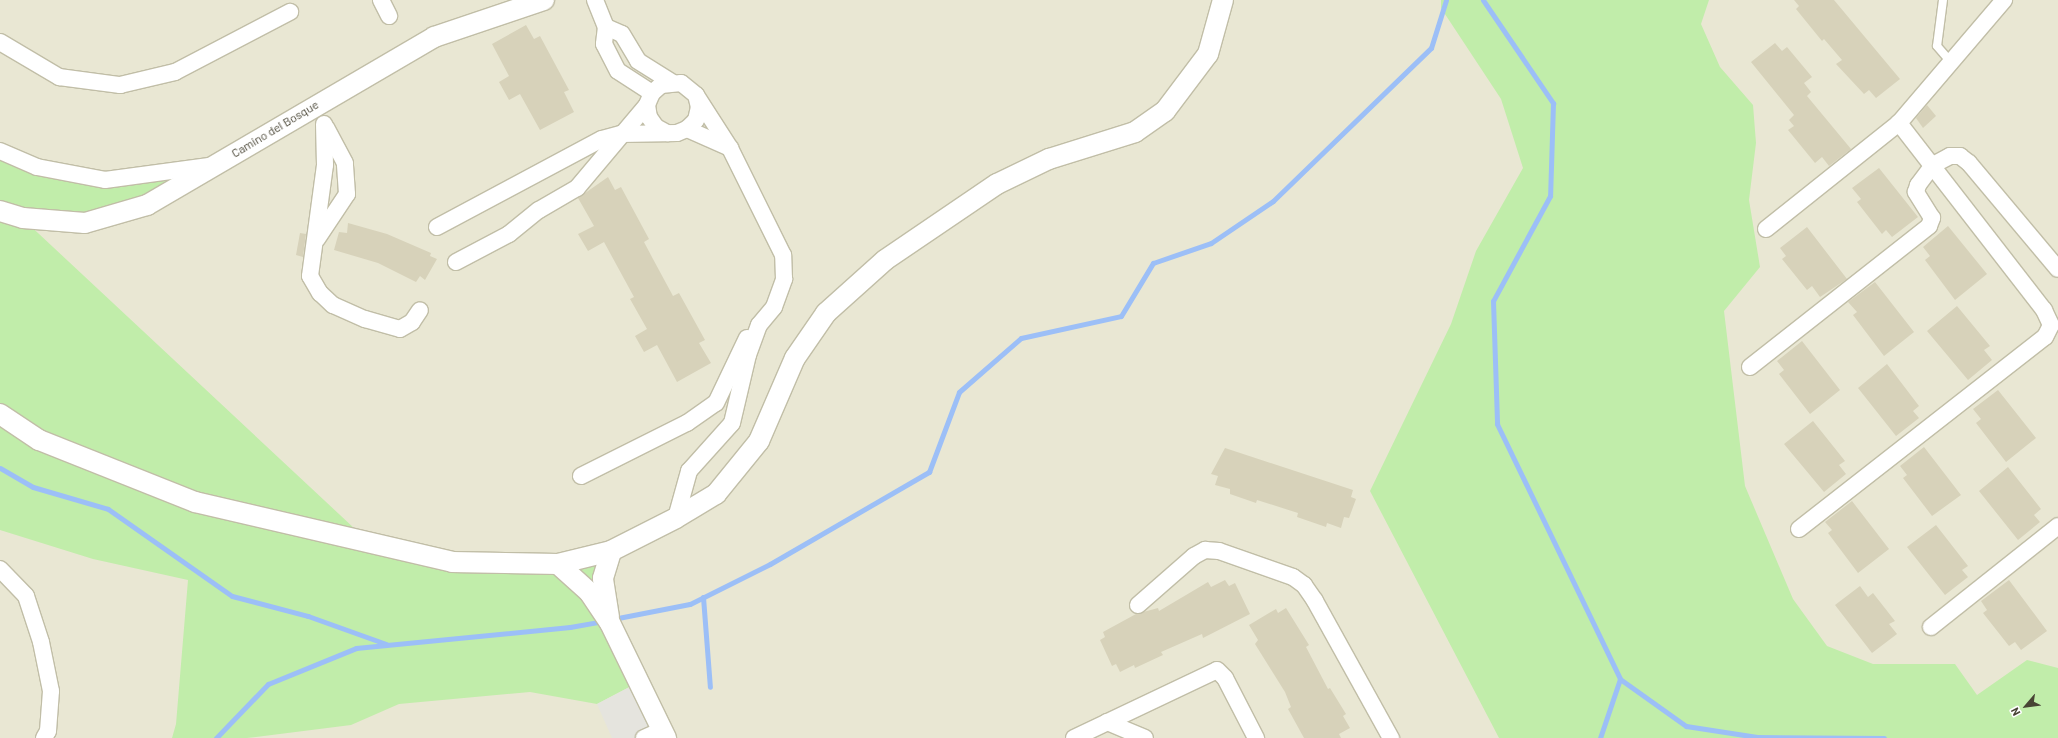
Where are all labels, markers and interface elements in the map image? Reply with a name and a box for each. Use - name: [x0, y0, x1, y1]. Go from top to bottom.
- street label: Camino del Bosque: [229, 97, 321, 161]
- north arrow: [2006, 686, 2046, 726]
- text: N: [2008, 706, 2022, 718]

